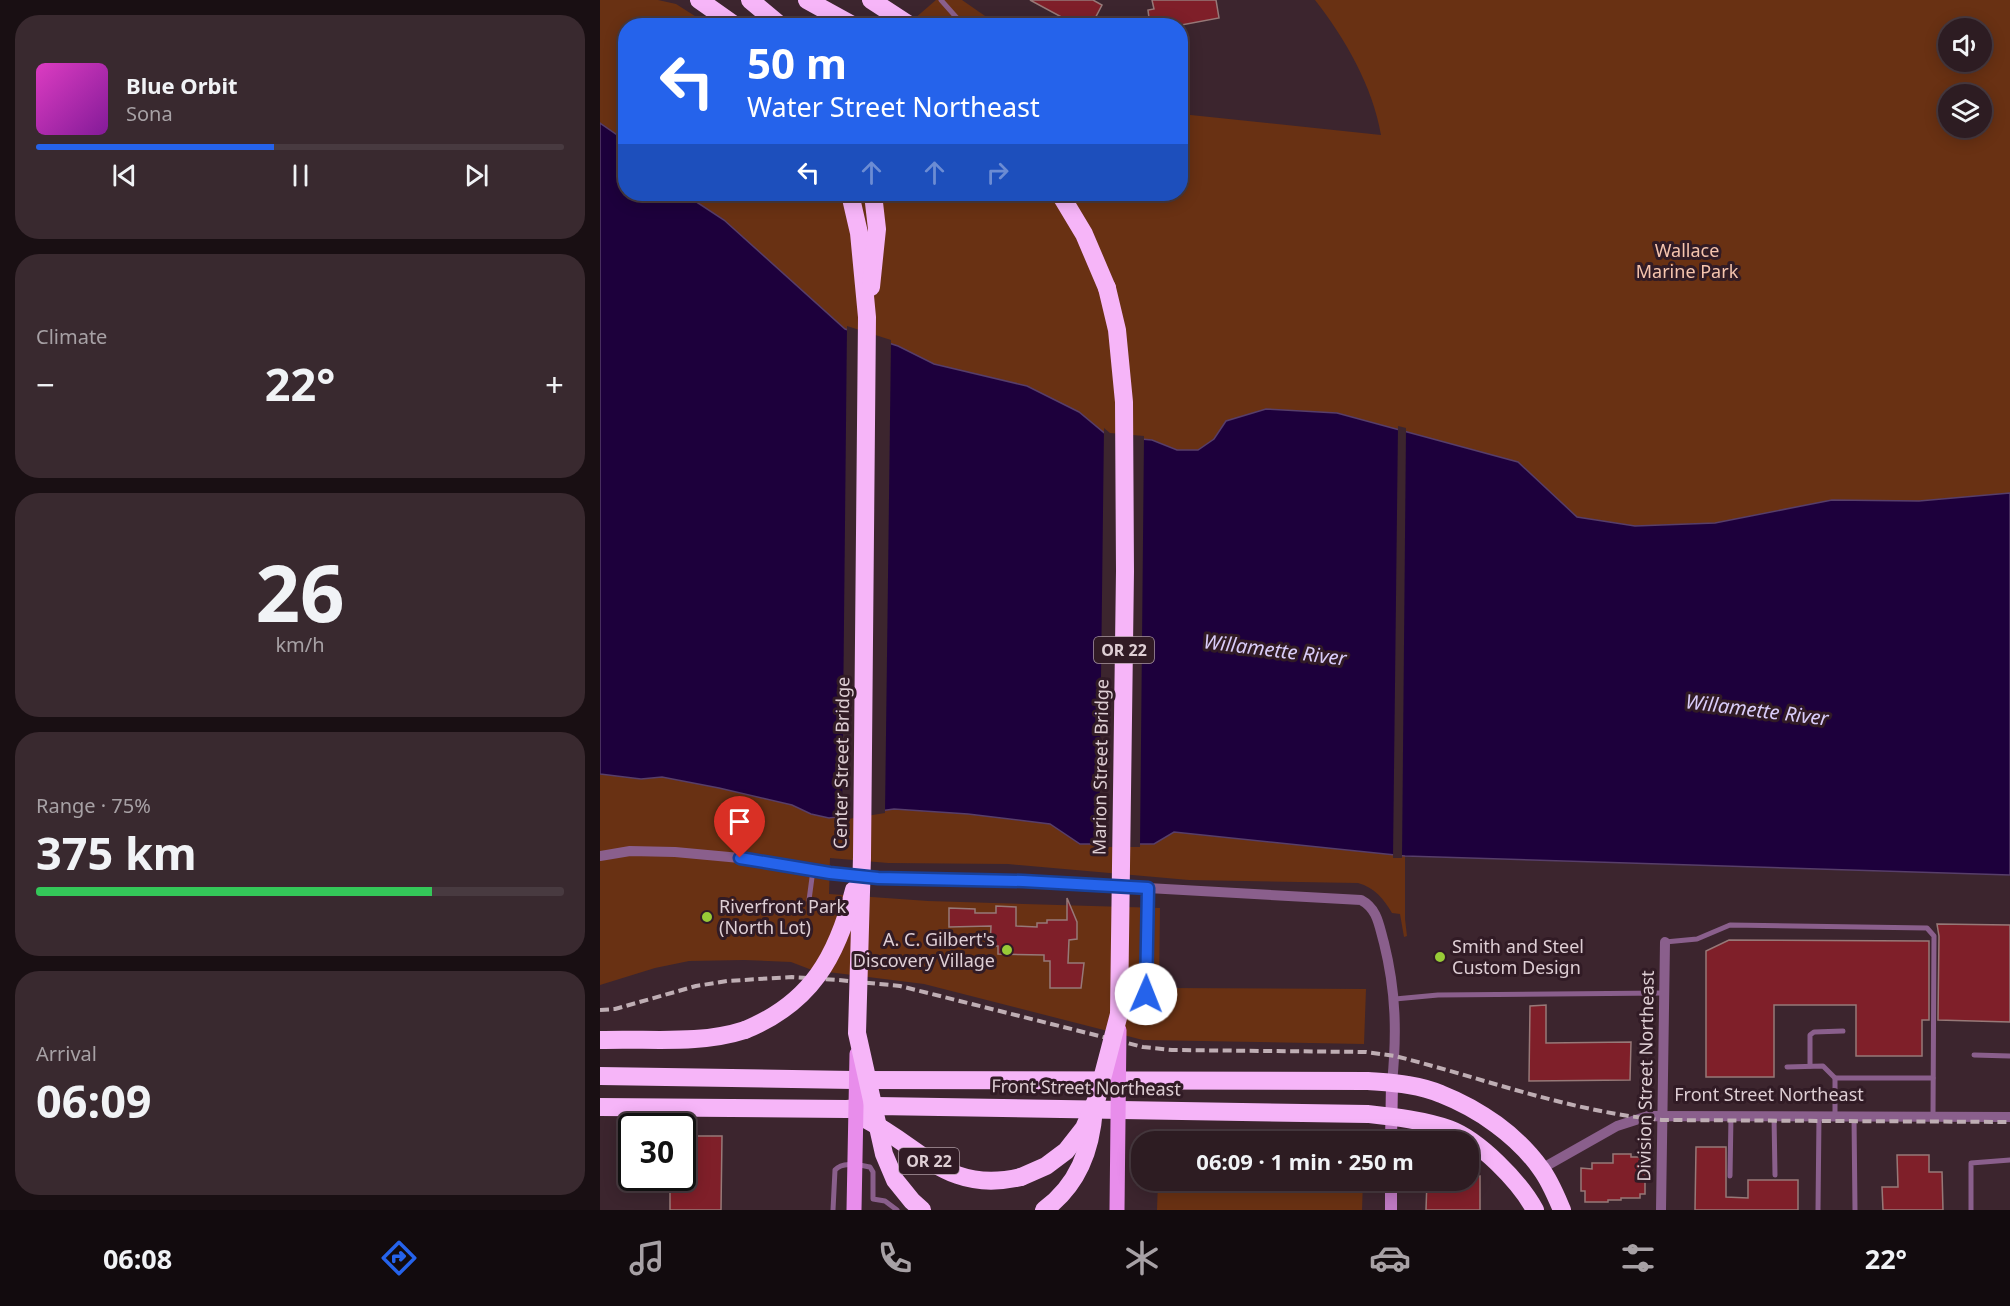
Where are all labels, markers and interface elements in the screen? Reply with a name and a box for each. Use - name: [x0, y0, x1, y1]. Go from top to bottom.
- map controls: [1938, 18, 1992, 138]
- button: sound: [1938, 18, 1992, 72]
- text: 50 m: [747, 34, 847, 91]
- icon: left: [648, 42, 726, 120]
- text: Blue Orbit: [126, 70, 238, 100]
- button: layers: [1938, 84, 1992, 138]
- text: Water Street Northeast: [747, 88, 1040, 125]
- text: Sona: [126, 100, 173, 127]
- icon: left: [792, 156, 825, 189]
- icon: ahead: [855, 156, 888, 189]
- icon: ahead: [918, 156, 951, 189]
- icon: right: [981, 156, 1014, 189]
- icon: previous: [108, 159, 141, 192]
- icon: pause: [284, 159, 317, 192]
- icon: next: [460, 159, 493, 192]
- park label: Wallace Marine Park: [1636, 238, 1739, 283]
- text: Climate: [36, 323, 107, 350]
- text: 22°: [265, 353, 335, 414]
- text: −: [36, 362, 55, 407]
- text: +: [545, 362, 564, 407]
- text: 26: [255, 539, 345, 645]
- water label: Willamette River: [1202, 627, 1349, 672]
- text: km/h: [275, 631, 325, 658]
- road number: OR 22: [1094, 637, 1154, 663]
- street label: Center Street Bridge: [827, 677, 855, 849]
- street label: Marion Street Bridge: [1086, 679, 1114, 855]
- water label: Willamette River: [1684, 687, 1831, 732]
- text: Range · 75%: [36, 792, 151, 819]
- pin: [714, 796, 765, 858]
- icon: arrive: [723, 805, 756, 838]
- text: 375 km: [36, 822, 197, 883]
- place label: Riverfront Park (North Lot): [719, 894, 846, 939]
- marker: Riverfront Park (North Lot): [700, 910, 714, 924]
- place label: A. C. Gilbert's Discovery Village: [853, 927, 995, 972]
- place label: Smith and Steel Custom Design: [1452, 934, 1584, 979]
- marker: A. C. Gilbert's Discovery Village: [1000, 943, 1014, 957]
- marker: Smith and Steel Custom Design: [1433, 950, 1447, 964]
- position arrow: [1114, 962, 1178, 1026]
- street label: Division Street Northeast: [1631, 970, 1659, 1182]
- text: Arrival: [36, 1040, 97, 1067]
- text: 06:09: [36, 1070, 152, 1131]
- street label: Front Street Northeast: [991, 1073, 1181, 1101]
- street label: Front Street Northeast: [1674, 1082, 1864, 1106]
- speed limit sign: 30: [618, 1113, 696, 1191]
- text: 06:09 · 1 min · 250 m: [1196, 1146, 1414, 1176]
- road number: OR 22: [899, 1148, 959, 1174]
- icon: directions: [378, 1237, 420, 1279]
- icon: music: [626, 1237, 668, 1279]
- icon: phone: [874, 1237, 916, 1279]
- icon: climate: [1121, 1237, 1163, 1279]
- icon: car: [1369, 1237, 1411, 1279]
- icon: filters: [1617, 1237, 1659, 1279]
- text: 06:08: [103, 1240, 172, 1277]
- text: 22°: [1865, 1240, 1907, 1277]

